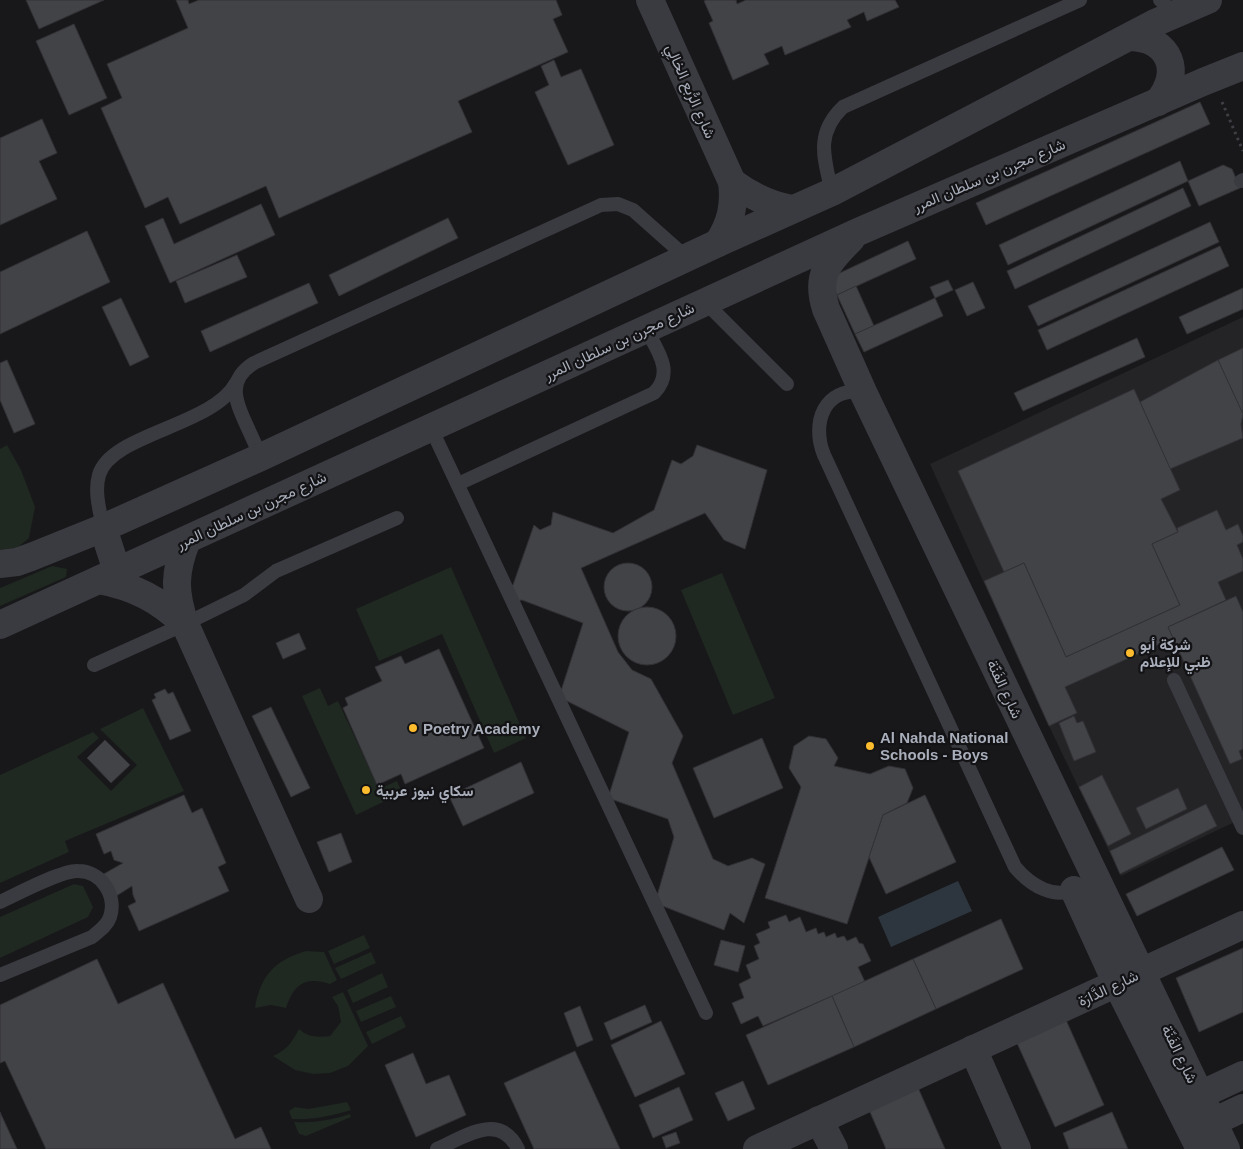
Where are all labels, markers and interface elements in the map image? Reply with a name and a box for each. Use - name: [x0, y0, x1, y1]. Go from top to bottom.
- street label: شارع الرُّبع الخالِي: [658, 41, 719, 143]
- street label: شارع مجرن بن سلطان المرر: [909, 135, 1069, 218]
- street label: شارع مجرن بن سلطان المرر: [540, 299, 698, 386]
- street label: شارع مجرن بن سلطان المرر: [172, 468, 330, 555]
- place label: شركة أبو ظبي للإعلام: [1140, 636, 1211, 675]
- marker: شركة أبو ظبي للإعلام: [1124, 647, 1136, 659]
- street label: شارع الفَنّة: [981, 657, 1026, 722]
- place label: Poetry Academy: [423, 720, 541, 737]
- marker: Poetry Academy: [407, 722, 419, 734]
- place label: Al Nahda National Schools - Boys: [880, 729, 1008, 763]
- marker: Al Nahda National Schools - Boys: [864, 740, 876, 752]
- place label: سكاي نيوز عربية: [376, 782, 473, 804]
- marker: سكاي نيوز عربية: [360, 784, 372, 796]
- street label: شارع الدَّارَة: [1075, 967, 1142, 1012]
- street label: شارع الفَنّة: [1156, 1022, 1201, 1087]

